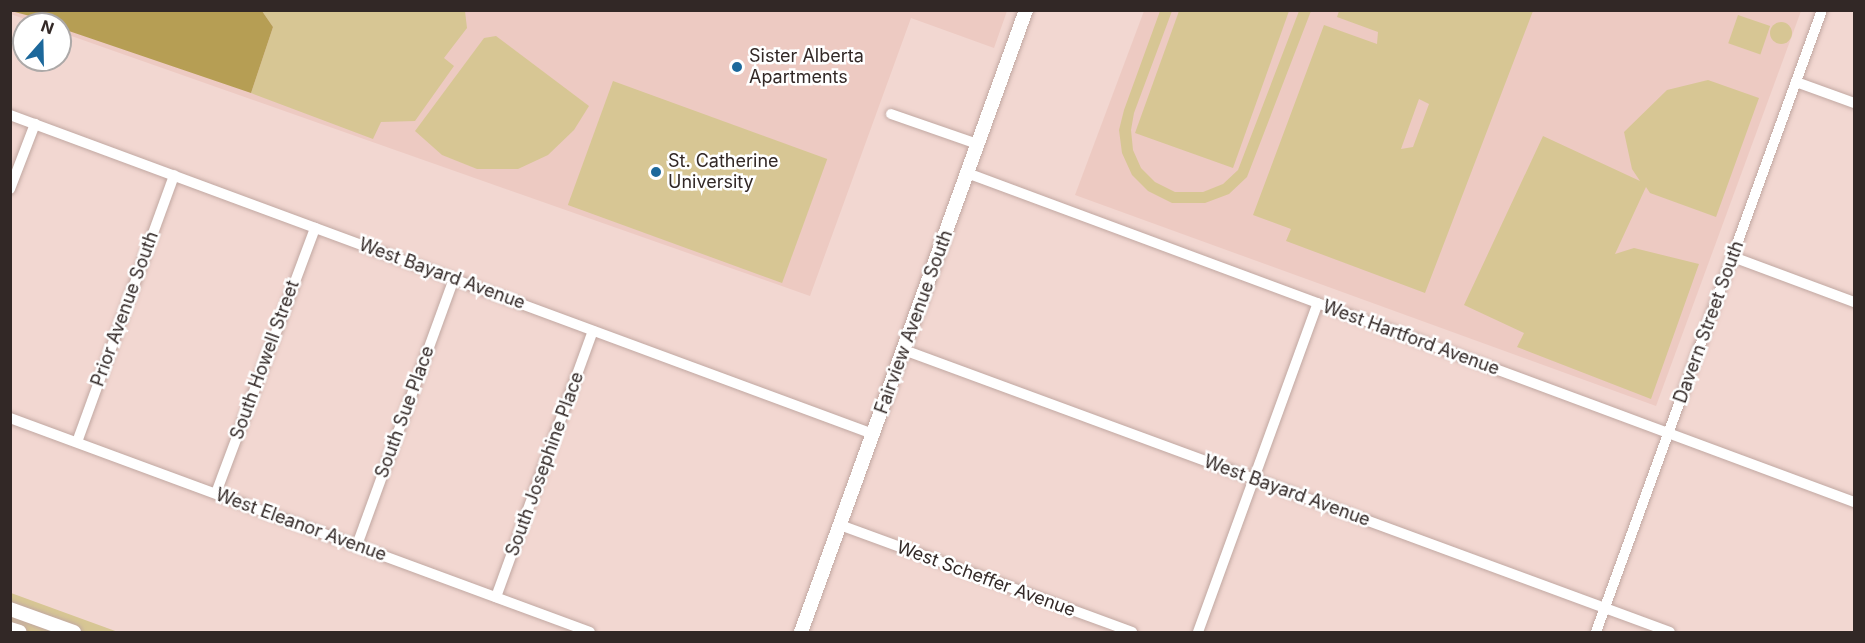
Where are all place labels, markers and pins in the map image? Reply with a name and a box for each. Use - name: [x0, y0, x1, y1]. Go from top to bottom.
- place label: Sister Alberta Apartments: [749, 46, 864, 88]
- marker: Sister Alberta Apartments: [730, 60, 744, 74]
- place label: St. Catherine University: [668, 151, 779, 194]
- marker: St. Catherine University: [649, 165, 663, 179]

